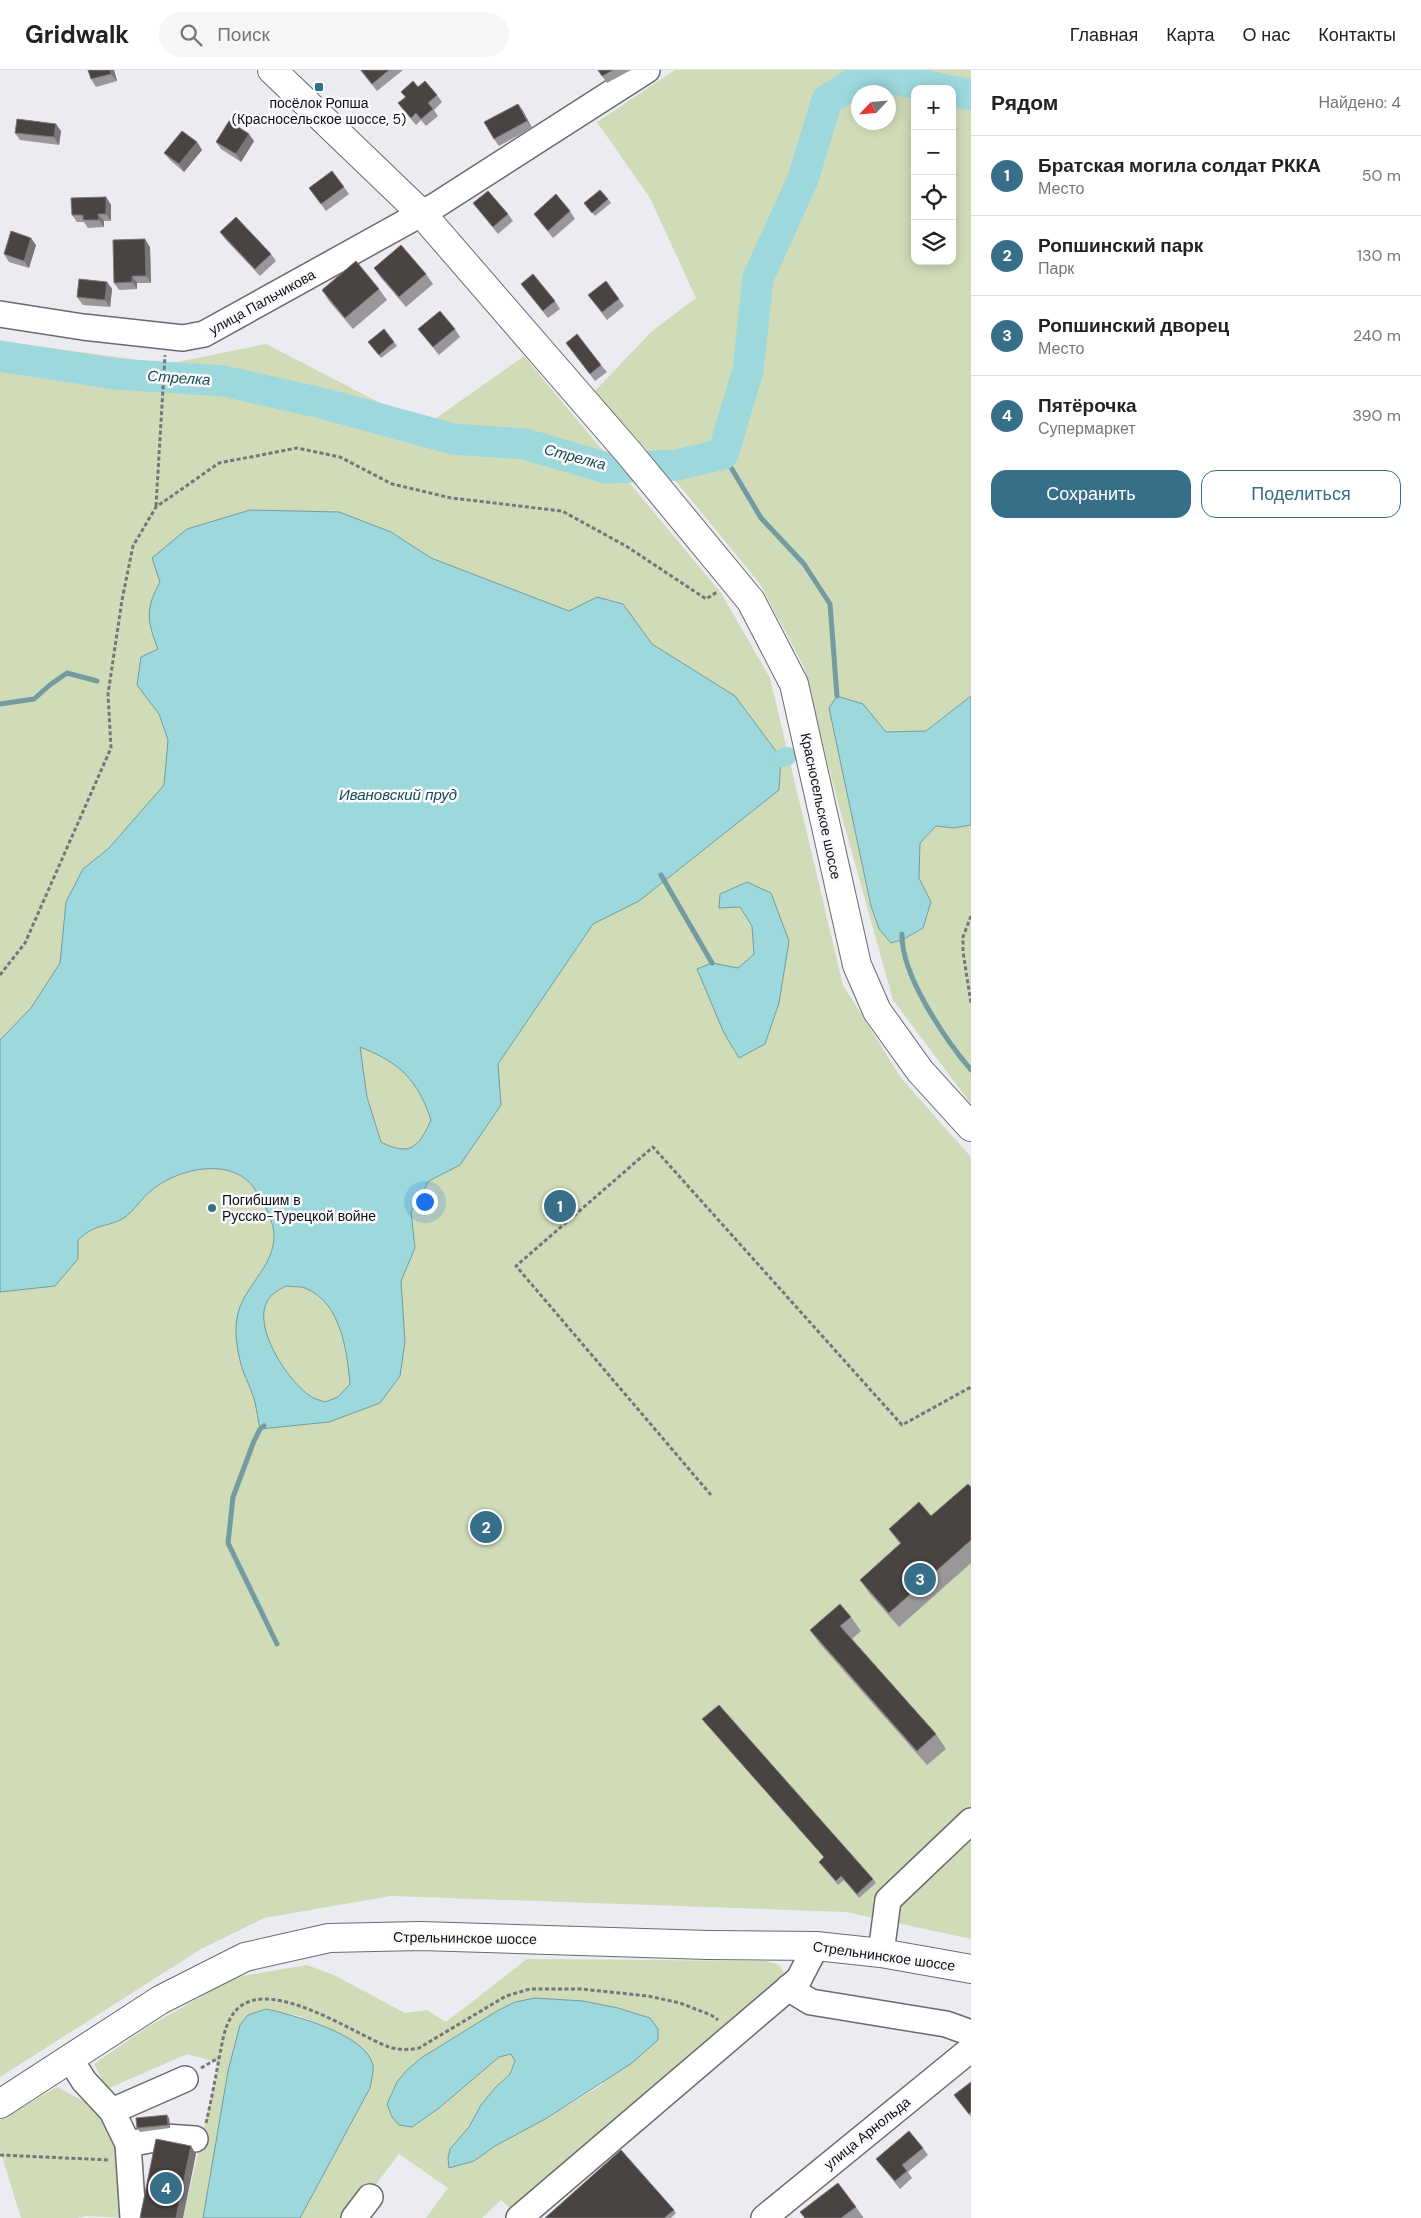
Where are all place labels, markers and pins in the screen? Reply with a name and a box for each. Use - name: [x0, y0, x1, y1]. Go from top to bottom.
- marker: посёлок Ропша (Красносельское шоссе, 5): [313, 81, 325, 93]
- place label: посёлок Ропша (Красносельское шоссе, 5): [232, 94, 406, 128]
- pin: 1: [544, 1187, 576, 1225]
- place label: Погибшим в Русско-Турецкой войне: [222, 1191, 376, 1225]
- marker: Погибшим в Русско-Турецкой войне: [206, 1202, 218, 1214]
- pin: 2: [470, 1508, 502, 1546]
- pin: 3: [904, 1560, 936, 1598]
- pin: 4: [150, 2169, 182, 2207]

